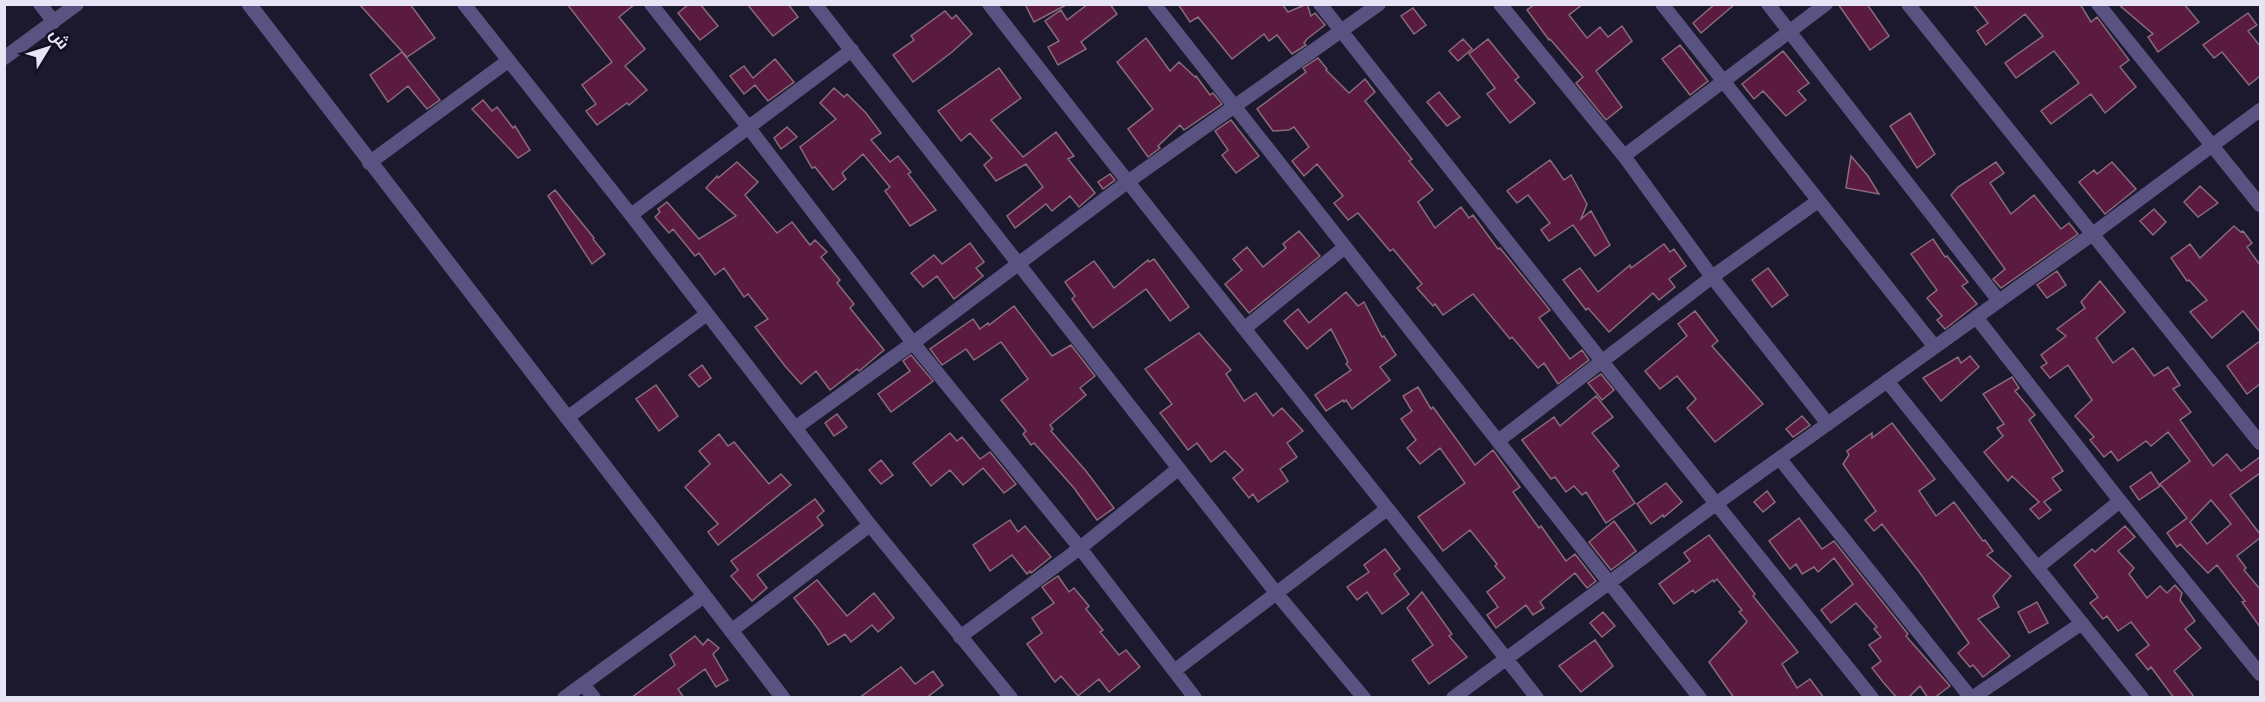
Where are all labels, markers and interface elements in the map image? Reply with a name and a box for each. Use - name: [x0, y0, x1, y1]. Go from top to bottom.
- north arrow: [18, 18, 78, 78]
- text: ش: [46, 25, 74, 53]

